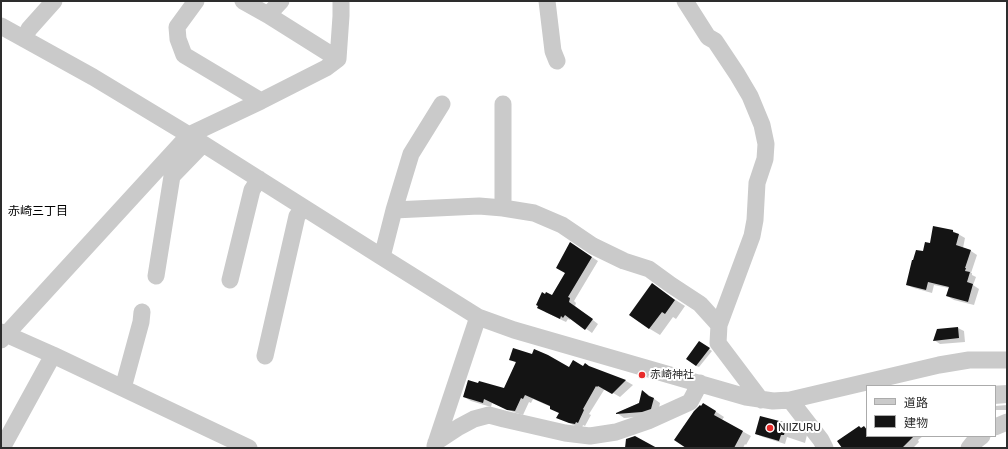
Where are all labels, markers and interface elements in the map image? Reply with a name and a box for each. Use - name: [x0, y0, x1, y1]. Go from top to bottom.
- district label: 赤崎三丁目: [8, 205, 68, 219]
- place label: 赤崎神社: [650, 368, 694, 382]
- marker: 赤崎神社: [637, 370, 647, 380]
- legend: [866, 385, 996, 437]
- text: 道路: [904, 396, 928, 410]
- text: 建物: [904, 416, 928, 430]
- place label: NIIZURU: [778, 421, 821, 435]
- marker: NIIZURU: [765, 423, 775, 433]

